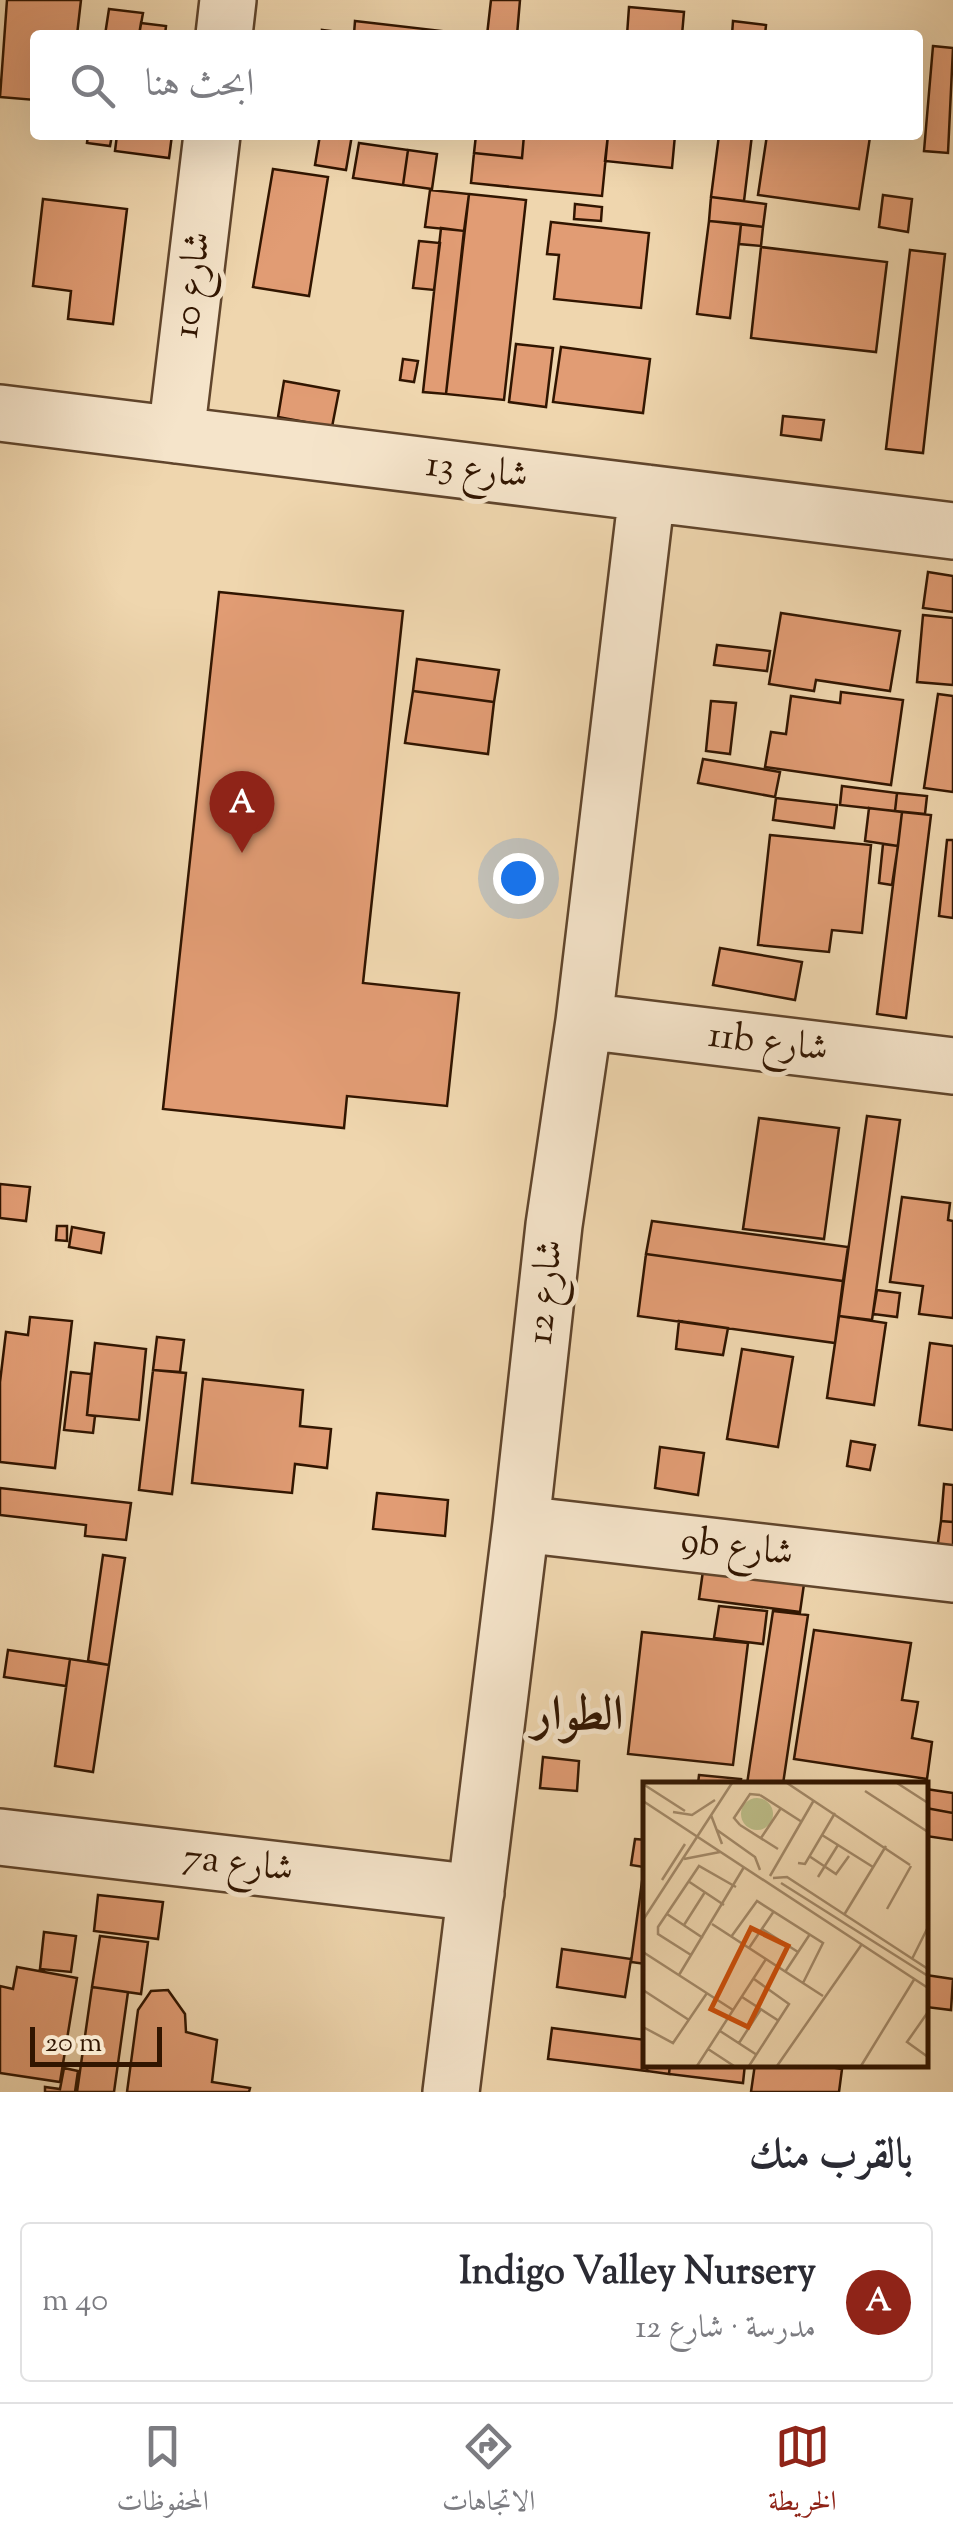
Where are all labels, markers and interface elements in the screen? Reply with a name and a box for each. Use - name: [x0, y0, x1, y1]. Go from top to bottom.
- search box: [30, 30, 923, 140]
- icon: search: [65, 58, 120, 113]
- text: ابحث هنا: [145, 59, 254, 113]
- street label: شارع 10: [161, 229, 227, 341]
- street label: شارع 13: [423, 439, 531, 505]
- pin: A: [210, 770, 274, 853]
- your location: [493, 853, 544, 904]
- street label: 11b شارع: [705, 1010, 831, 1078]
- street label: شارع 12: [515, 1237, 579, 1347]
- street label: 9b شارع: [678, 1515, 796, 1583]
- district label: الطوار: [527, 1683, 624, 1752]
- inset map: [643, 1782, 928, 2067]
- street label: 7a شارع: [180, 1831, 296, 1899]
- scale bar: [30, 2022, 162, 2066]
- text: 20 m: [45, 2024, 102, 2064]
- text: بالقرب منك: [749, 2127, 913, 2187]
- text: Indigo Valley Nursery: [459, 2247, 816, 2301]
- text: 40 m: [42, 2279, 108, 2325]
- text: A: [866, 2279, 892, 2325]
- text: مدرسة · شارع 12: [635, 2306, 816, 2352]
- tab: المحفوظات: [117, 2419, 209, 2528]
- tab: الاتجاهات: [442, 2419, 535, 2528]
- tab: الخريطة: [768, 2419, 836, 2528]

